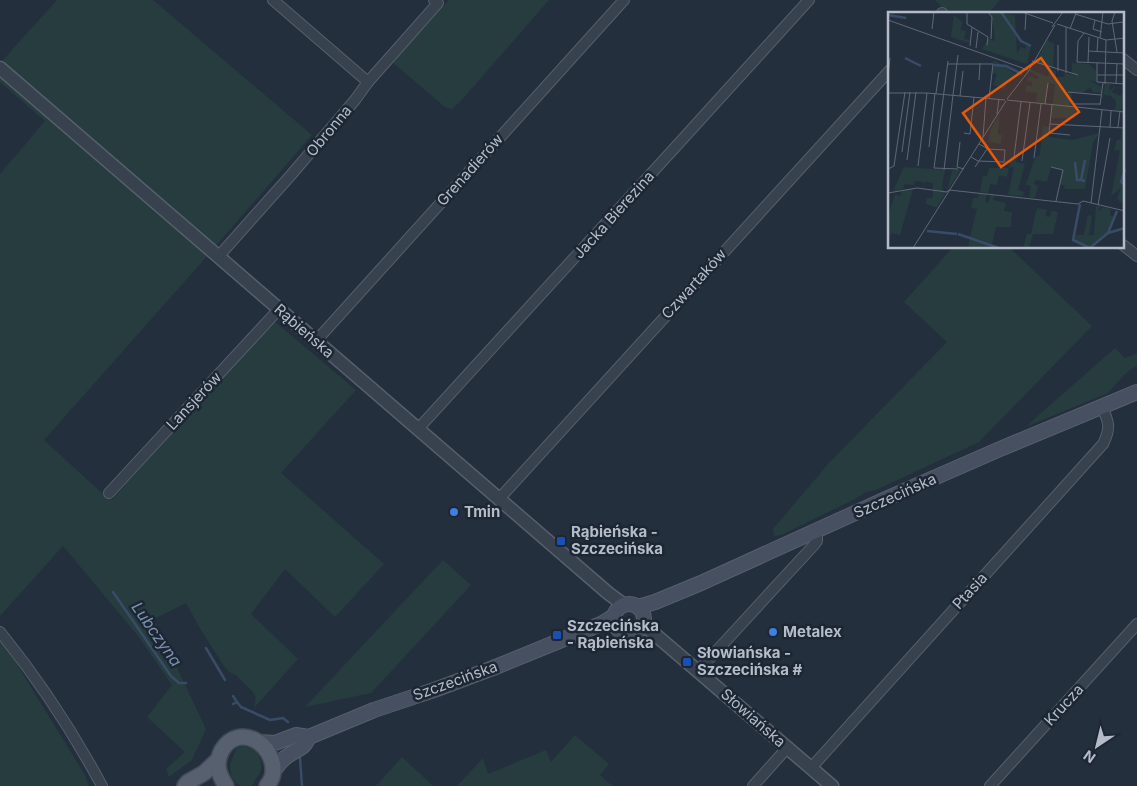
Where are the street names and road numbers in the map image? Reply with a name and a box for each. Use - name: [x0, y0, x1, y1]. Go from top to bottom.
- street label: Obronna: [302, 101, 356, 160]
- street label: Grenadierów: [432, 130, 507, 210]
- street label: Jacka Bierezina: [569, 167, 658, 263]
- street label: Czwartaków: [657, 245, 730, 323]
- street label: Rąbieńska: [271, 300, 338, 362]
- street label: Lansjerów: [162, 368, 225, 434]
- street label: Szczecińska: [851, 469, 939, 522]
- street label: Ptasia: [948, 568, 991, 613]
- street label: Szczecińska: [410, 656, 500, 705]
- street label: Krucza: [1040, 680, 1087, 729]
- street label: Słowiańska: [717, 684, 790, 751]

